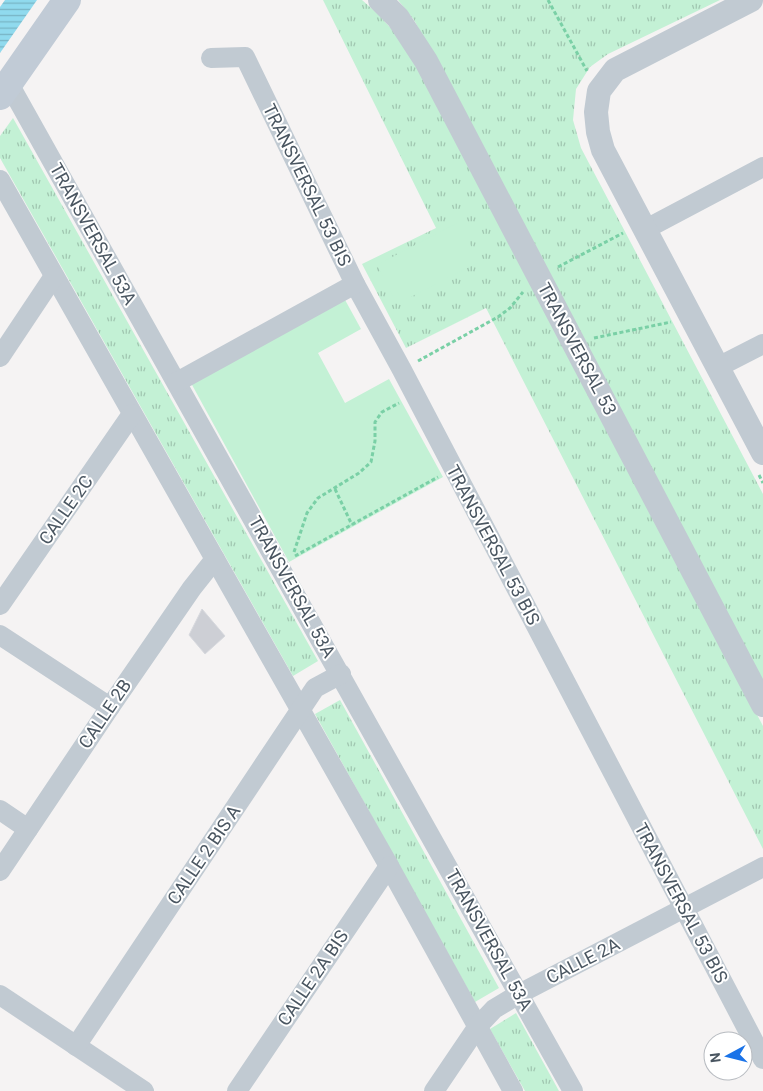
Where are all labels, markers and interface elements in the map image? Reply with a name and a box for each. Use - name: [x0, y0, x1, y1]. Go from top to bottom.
- street label: TRANSVERSAL 53 BIS: [259, 100, 356, 270]
- street label: TRANSVERSAL 53A: [46, 159, 141, 308]
- street label: TRANSVERSAL 53: [534, 279, 621, 418]
- street label: TRANSVERSAL 53 BIS: [442, 461, 545, 629]
- street label: CALLE 2C: [34, 471, 97, 548]
- street label: TRANSVERSAL 53A: [245, 512, 340, 661]
- street label: CALLE 2B: [74, 675, 135, 752]
- street label: CALLE 2 BIS A: [163, 801, 245, 908]
- street label: TRANSVERSAL 53 BIS: [630, 819, 733, 987]
- street label: TRANSVERSAL 53A: [442, 865, 537, 1014]
- street label: CALLE 2A BIS: [273, 926, 352, 1029]
- street label: CALLE 2A: [543, 933, 623, 988]
- north arrow: [703, 1031, 753, 1081]
- text: N: [707, 1052, 724, 1063]

